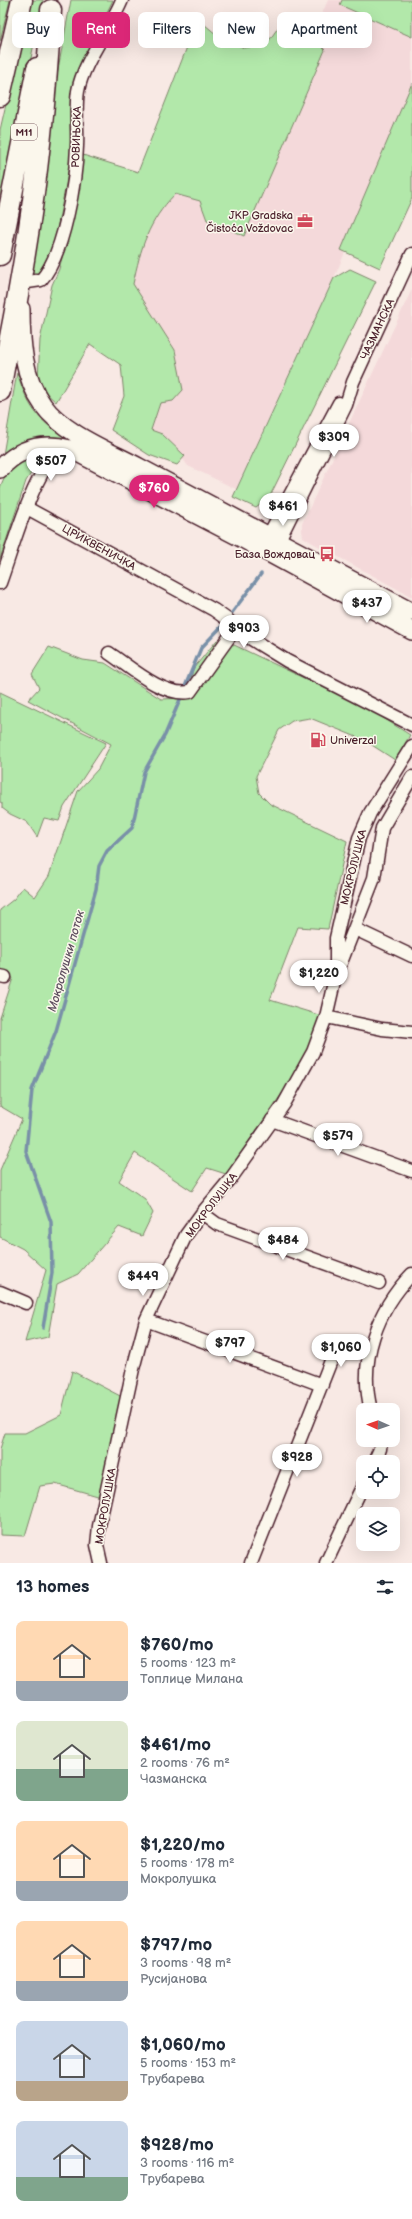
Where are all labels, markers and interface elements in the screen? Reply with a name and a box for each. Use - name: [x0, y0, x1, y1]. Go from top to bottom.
- chip: Buy: [12, 12, 64, 48]
- chip: Rent: [72, 12, 130, 48]
- chip: Filters: [138, 12, 205, 48]
- chip: New: [213, 12, 269, 48]
- chip: Apartment: [277, 12, 372, 48]
- street label: РОВИЊСКА: [69, 106, 84, 168]
- road number: M11: [11, 124, 37, 140]
- place label: JKP Gradska Čistoća Voždovac: [206, 209, 293, 235]
- office icon: JKP Gradska Čistoća Voždovac: [296, 212, 314, 230]
- street label: ЧАЗМАНСКА: [358, 296, 397, 362]
- pin: $309: [310, 424, 358, 458]
- text: $309: [318, 429, 350, 445]
- pin: $507: [27, 448, 75, 482]
- text: $507: [35, 453, 67, 469]
- pin: $760: [130, 475, 178, 509]
- text: $760: [138, 480, 170, 496]
- pin: $461: [259, 493, 307, 527]
- text: $461: [268, 498, 298, 514]
- street label: ЦРИКВЕНИЧКА: [60, 522, 138, 573]
- bus stop icon: База Вождовац: [318, 545, 336, 563]
- place label: База Вождовац: [235, 548, 316, 561]
- pin: $437: [343, 590, 391, 624]
- text: $437: [352, 595, 383, 611]
- pin: $903: [220, 615, 268, 649]
- text: $903: [228, 620, 260, 636]
- fuel station icon: Univerzal: [309, 731, 327, 749]
- place label: Univerzal: [330, 734, 376, 747]
- street label: МОКРОЛУШКА: [338, 828, 369, 906]
- water label: Мокролушки поток: [45, 908, 88, 1014]
- pin: $1,220: [286, 960, 352, 994]
- text: $1,220: [299, 965, 339, 981]
- pin: $579: [314, 1123, 362, 1157]
- text: $579: [323, 1128, 353, 1144]
- street label: МОКРОЛУШКА: [183, 1170, 240, 1240]
- pin: $484: [259, 1227, 307, 1261]
- text: $484: [267, 1232, 299, 1248]
- pin: $449: [119, 1263, 167, 1297]
- text: $449: [127, 1268, 159, 1284]
- pin: $797: [206, 1330, 254, 1364]
- pin: $1,060: [308, 1334, 374, 1368]
- text: $797: [215, 1335, 245, 1351]
- text: $1,060: [320, 1339, 362, 1355]
- north arrow: [356, 1403, 400, 1447]
- map controls: [356, 1403, 400, 1551]
- pin: $928: [273, 1444, 321, 1478]
- text: $928: [281, 1449, 313, 1465]
- button: locate: [356, 1455, 400, 1499]
- street label: МОКРОЛУШКА: [92, 1467, 119, 1545]
- button: layers: [356, 1507, 400, 1551]
- icon: filters: [374, 1576, 396, 1598]
- text: 13 homes: [16, 1577, 89, 1597]
- text: $760/mo: [140, 1635, 214, 1655]
- icon: home: [48, 1637, 96, 1685]
- text: 5 rooms · 123 m²: [140, 1655, 236, 1671]
- text: Топлице Милана: [140, 1671, 243, 1687]
- text: $461/mo: [140, 1735, 211, 1755]
- icon: home: [48, 1737, 96, 1785]
- text: 2 rooms · 76 m²: [140, 1755, 230, 1771]
- text: Чазманска: [140, 1771, 207, 1787]
- text: $1,220/mo: [140, 1835, 225, 1855]
- icon: home: [48, 1837, 96, 1885]
- text: 5 rooms · 178 m²: [140, 1855, 235, 1871]
- text: Мокролушка: [140, 1871, 216, 1887]
- text: $797/mo: [140, 1935, 212, 1955]
- icon: home: [48, 1937, 96, 1985]
- text: 3 rooms · 98 m²: [140, 1955, 231, 1971]
- text: Русијанова: [140, 1971, 207, 1987]
- text: $1,060/mo: [140, 2035, 226, 2055]
- icon: home: [48, 2037, 96, 2085]
- text: 5 rooms · 153 m²: [140, 2055, 236, 2071]
- text: Трубарева: [140, 2071, 205, 2087]
- text: $928/mo: [140, 2135, 214, 2155]
- icon: home: [48, 2137, 96, 2185]
- text: 3 rooms · 116 m²: [140, 2155, 234, 2171]
- text: Трубарева: [140, 2171, 205, 2187]

